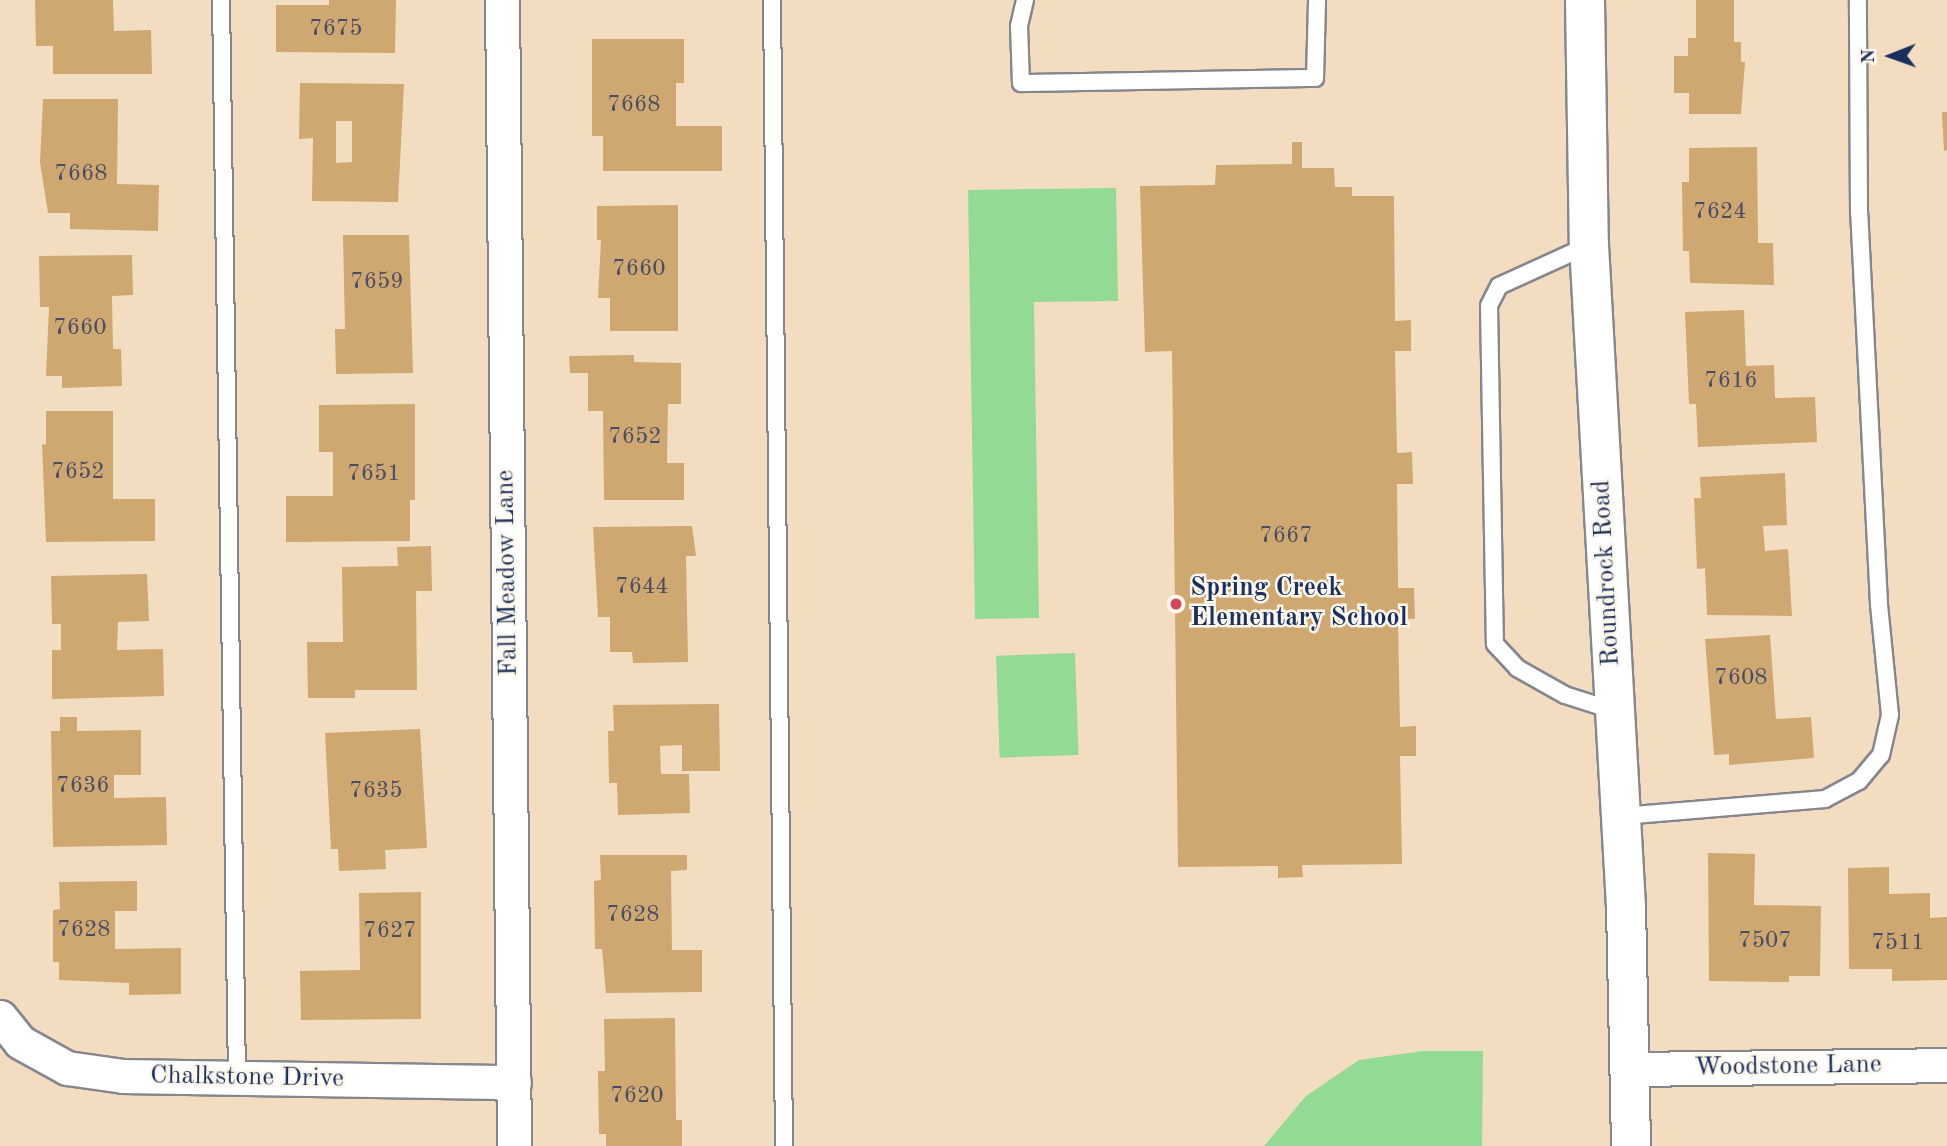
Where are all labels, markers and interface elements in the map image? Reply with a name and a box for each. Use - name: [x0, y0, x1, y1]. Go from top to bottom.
- house number: 7675: [309, 15, 363, 43]
- north arrow: [1856, 21, 1926, 91]
- text: N: [1860, 49, 1879, 64]
- house number: 7668: [607, 91, 661, 119]
- house number: 7668: [54, 160, 108, 188]
- house number: 7624: [1693, 198, 1747, 226]
- house number: 7660: [612, 255, 666, 283]
- house number: 7659: [350, 268, 404, 296]
- house number: 7660: [53, 314, 107, 342]
- house number: 7616: [1704, 367, 1758, 395]
- house number: 7652: [608, 423, 662, 451]
- house number: 7652: [51, 458, 105, 486]
- house number: 7651: [347, 460, 401, 488]
- street label: Fall Meadow Lane: [491, 470, 525, 676]
- street label: Roundrock Road: [1587, 479, 1627, 667]
- house number: 7667: [1259, 522, 1313, 550]
- house number: 7644: [615, 573, 669, 601]
- place label: Spring Creek Elementary School: [1190, 573, 1408, 634]
- marker: Spring Creek Elementary School: [1168, 596, 1184, 612]
- house number: 7608: [1714, 664, 1768, 692]
- house number: 7636: [56, 772, 110, 800]
- house number: 7635: [349, 777, 403, 805]
- house number: 7628: [606, 901, 660, 929]
- house number: 7628: [57, 916, 111, 944]
- house number: 7627: [363, 917, 417, 945]
- house number: 7507: [1738, 927, 1792, 955]
- house number: 7511: [1871, 929, 1925, 957]
- street label: Woodstone Lane: [1694, 1050, 1882, 1084]
- street label: Chalkstone Drive: [150, 1061, 344, 1095]
- house number: 7620: [610, 1082, 664, 1110]

